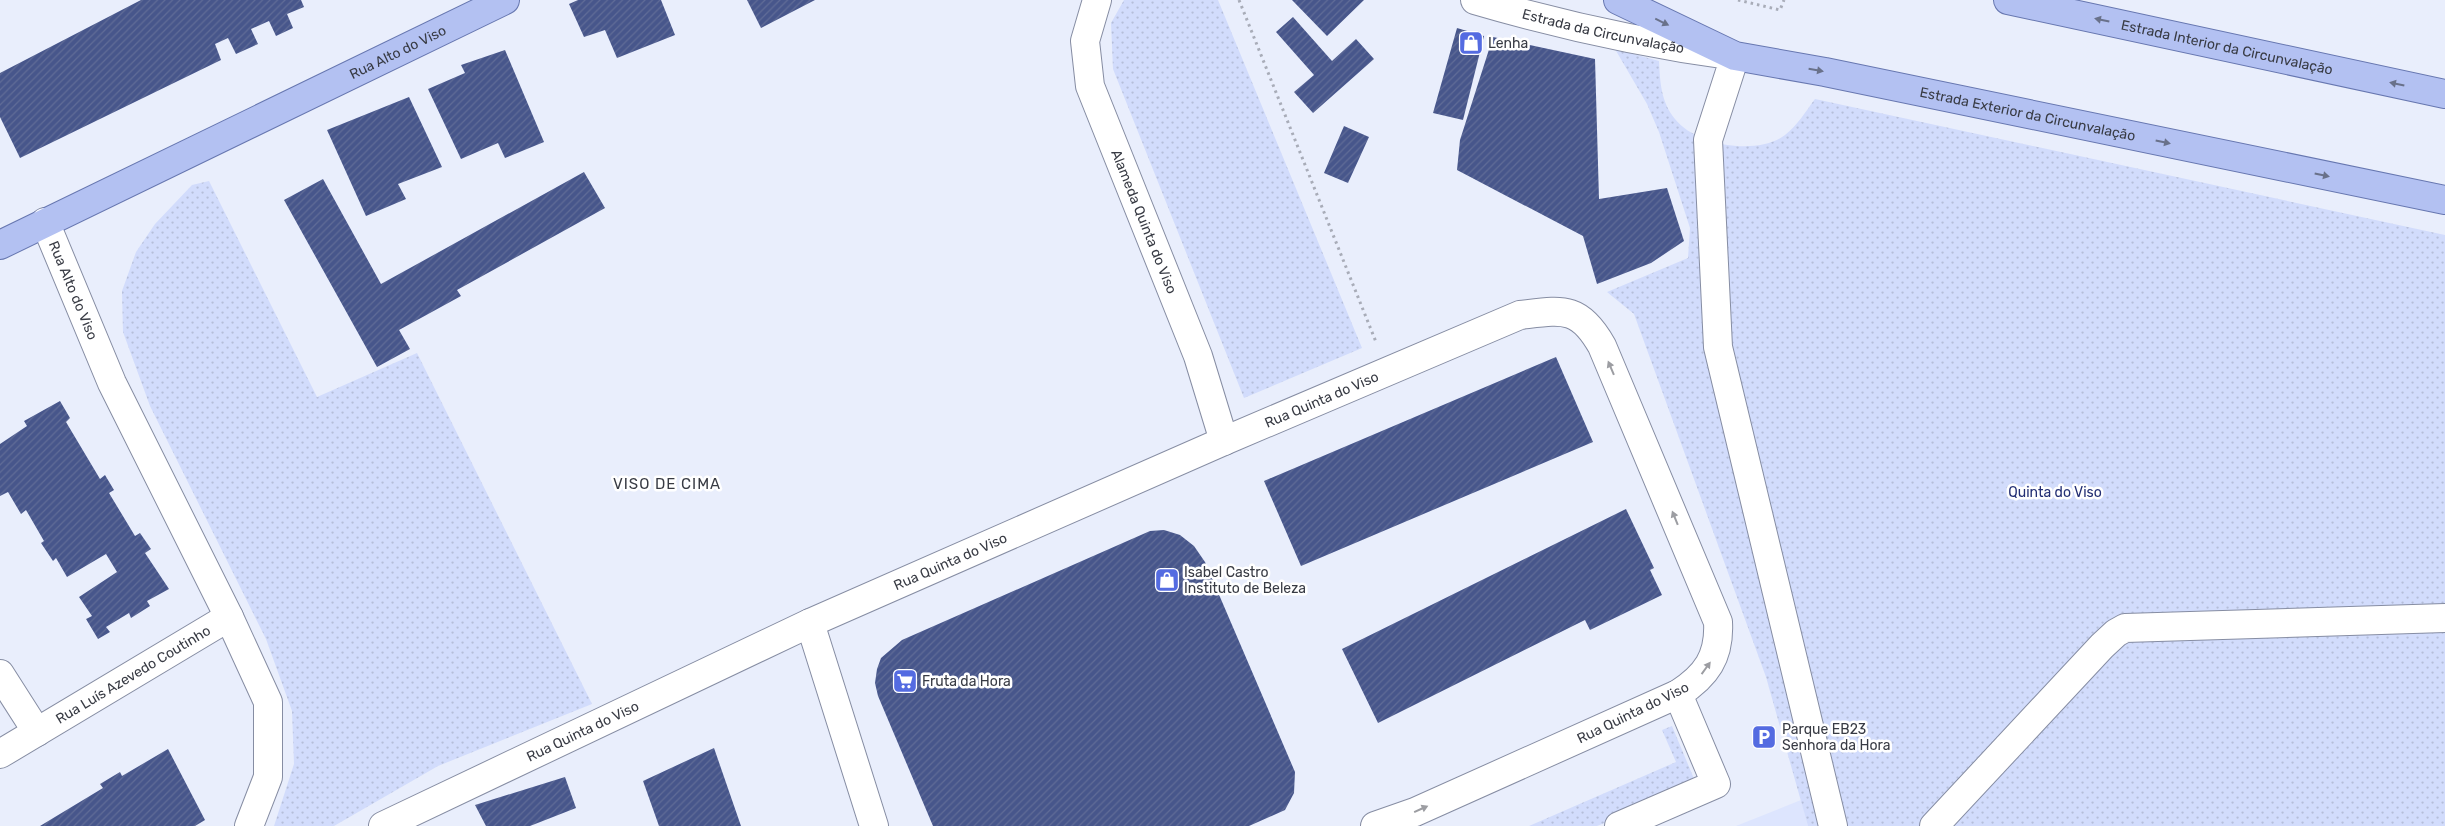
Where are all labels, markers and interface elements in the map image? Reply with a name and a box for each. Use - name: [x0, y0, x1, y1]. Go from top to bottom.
- street label: Estrada da Circunvalação: [1520, 5, 1685, 57]
- one-way arrow: [2094, 16, 2109, 24]
- street label: Estrada Interior da Circunvalação: [2120, 16, 2334, 78]
- one-way arrow: [1655, 18, 1669, 26]
- street label: Rua Alto do Viso: [347, 21, 449, 83]
- shop icon: Lenha: [1458, 30, 1484, 56]
- place label: Lenha: [1488, 35, 1528, 52]
- one-way arrow: [1808, 67, 1824, 75]
- one-way arrow: [2390, 80, 2405, 88]
- street label: Estrada Exterior da Circunvalação: [1918, 83, 2137, 144]
- one-way arrow: [2156, 138, 2171, 146]
- street label: Alameda Quinta do Viso: [1108, 147, 1181, 296]
- one-way arrow: [2315, 171, 2331, 179]
- street label: Rua Alto do Viso: [45, 238, 102, 342]
- one-way arrow: [1607, 361, 1615, 375]
- street label: Rua Quinta do Viso: [1262, 368, 1381, 431]
- district label: VISO DE CIMA: [613, 475, 721, 493]
- park label: Quinta do Viso: [2008, 484, 2102, 501]
- one-way arrow: [1671, 510, 1679, 525]
- street label: Rua Quinta do Viso: [891, 529, 1010, 594]
- place label: Isabel Castro Instituto de Beleza: [1184, 564, 1306, 597]
- shop icon: Isabel Castro Instituto de Beleza: [1154, 567, 1180, 593]
- street label: Rua Luís Azevedo Coutinho: [53, 622, 214, 727]
- one-way arrow: [1701, 662, 1711, 675]
- supermarket icon: Fruta da Hora: [892, 668, 918, 694]
- place label: Fruta da Hora: [922, 673, 1011, 690]
- street label: Rua Quinta do Viso: [1574, 679, 1692, 747]
- street label: Rua Quinta do Viso: [524, 697, 641, 765]
- place label: Parque EB23 Senhora da Hora: [1782, 721, 1890, 754]
- parking icon: Parque EB23 Senhora da Hora: [1751, 724, 1777, 750]
- one-way arrow: [1414, 804, 1428, 812]

